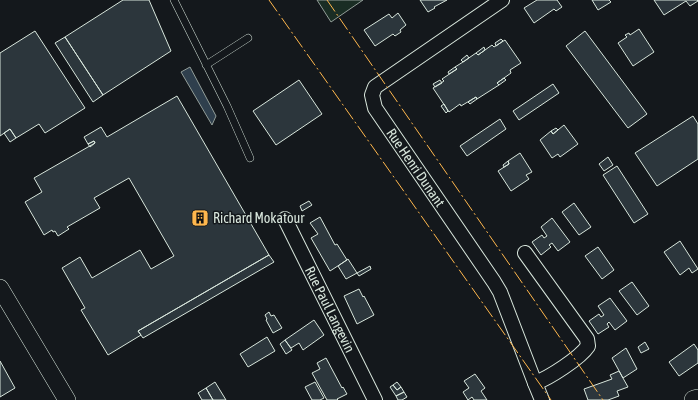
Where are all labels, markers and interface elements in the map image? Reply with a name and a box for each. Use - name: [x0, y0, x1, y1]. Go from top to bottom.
- street label: Rue Henri Dunant: [383, 125, 448, 210]
- building icon: Richard Mokatour: [190, 208, 210, 228]
- place label: Richard Mokatour: [213, 210, 305, 226]
- street label: Rue Paul Langevin: [302, 264, 358, 355]

